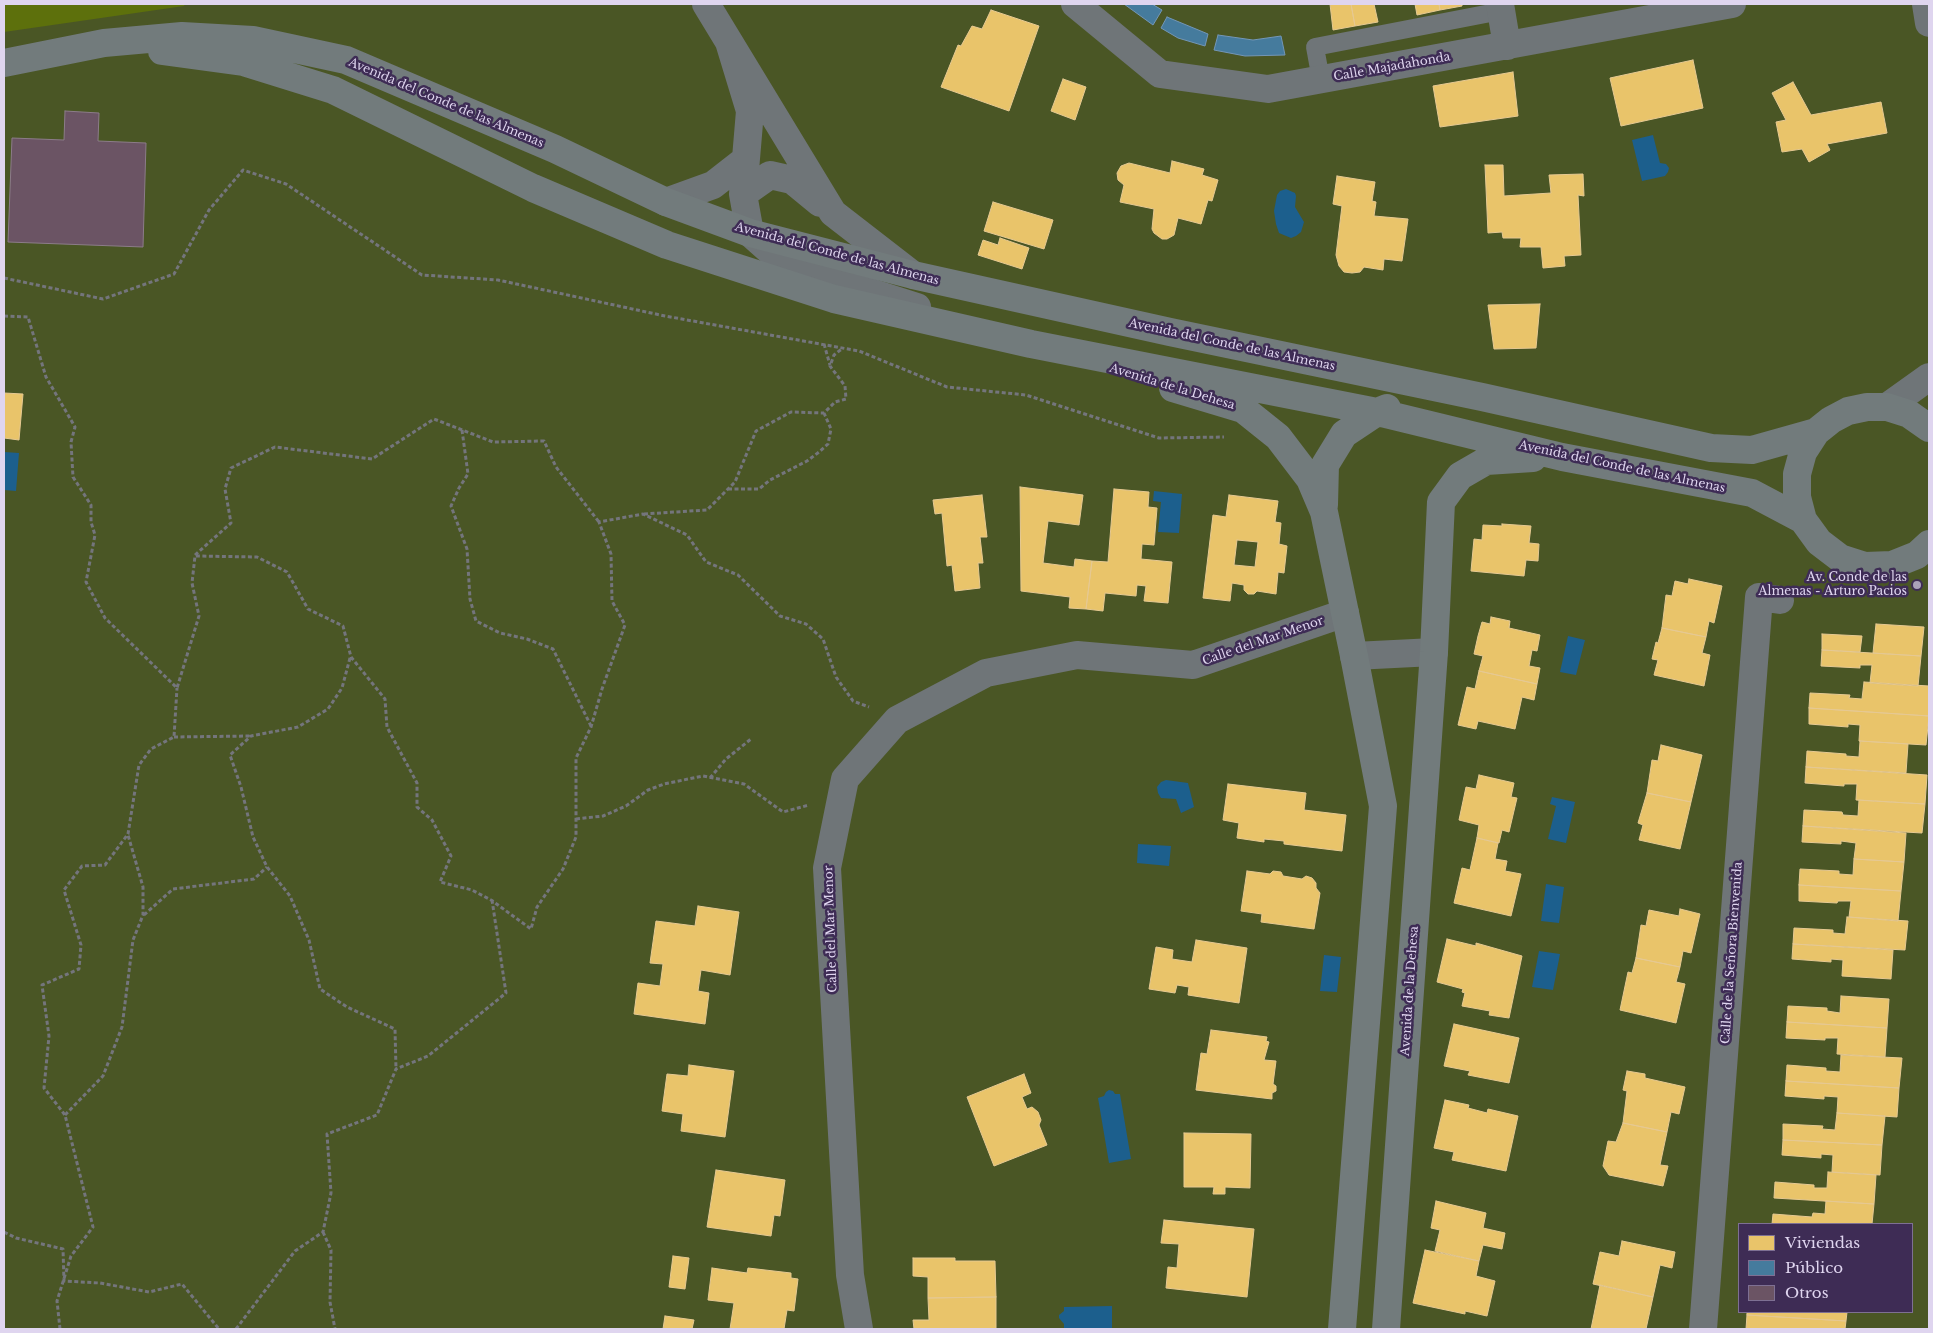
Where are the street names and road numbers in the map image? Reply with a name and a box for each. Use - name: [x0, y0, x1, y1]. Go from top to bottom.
- street label: Calle Majadahonda: [1333, 50, 1451, 84]
- street label: Avenida del Conde de las Almenas: [346, 55, 546, 151]
- street label: Avenida del Conde de las Almenas: [733, 220, 941, 288]
- street label: Avenida del Conde de las Almenas: [1127, 316, 1337, 374]
- street label: Avenida de la Dehesa: [1108, 361, 1236, 413]
- street label: Avenida del Conde de las Almenas: [1517, 438, 1727, 496]
- street label: Calle del Mar Menor: [1201, 614, 1325, 668]
- street label: Calle de la Señora Bienvenida: [1718, 861, 1746, 1045]
- street label: Calle del Mar Menor: [822, 865, 840, 993]
- street label: Avenida de la Dehesa: [1398, 926, 1422, 1056]

